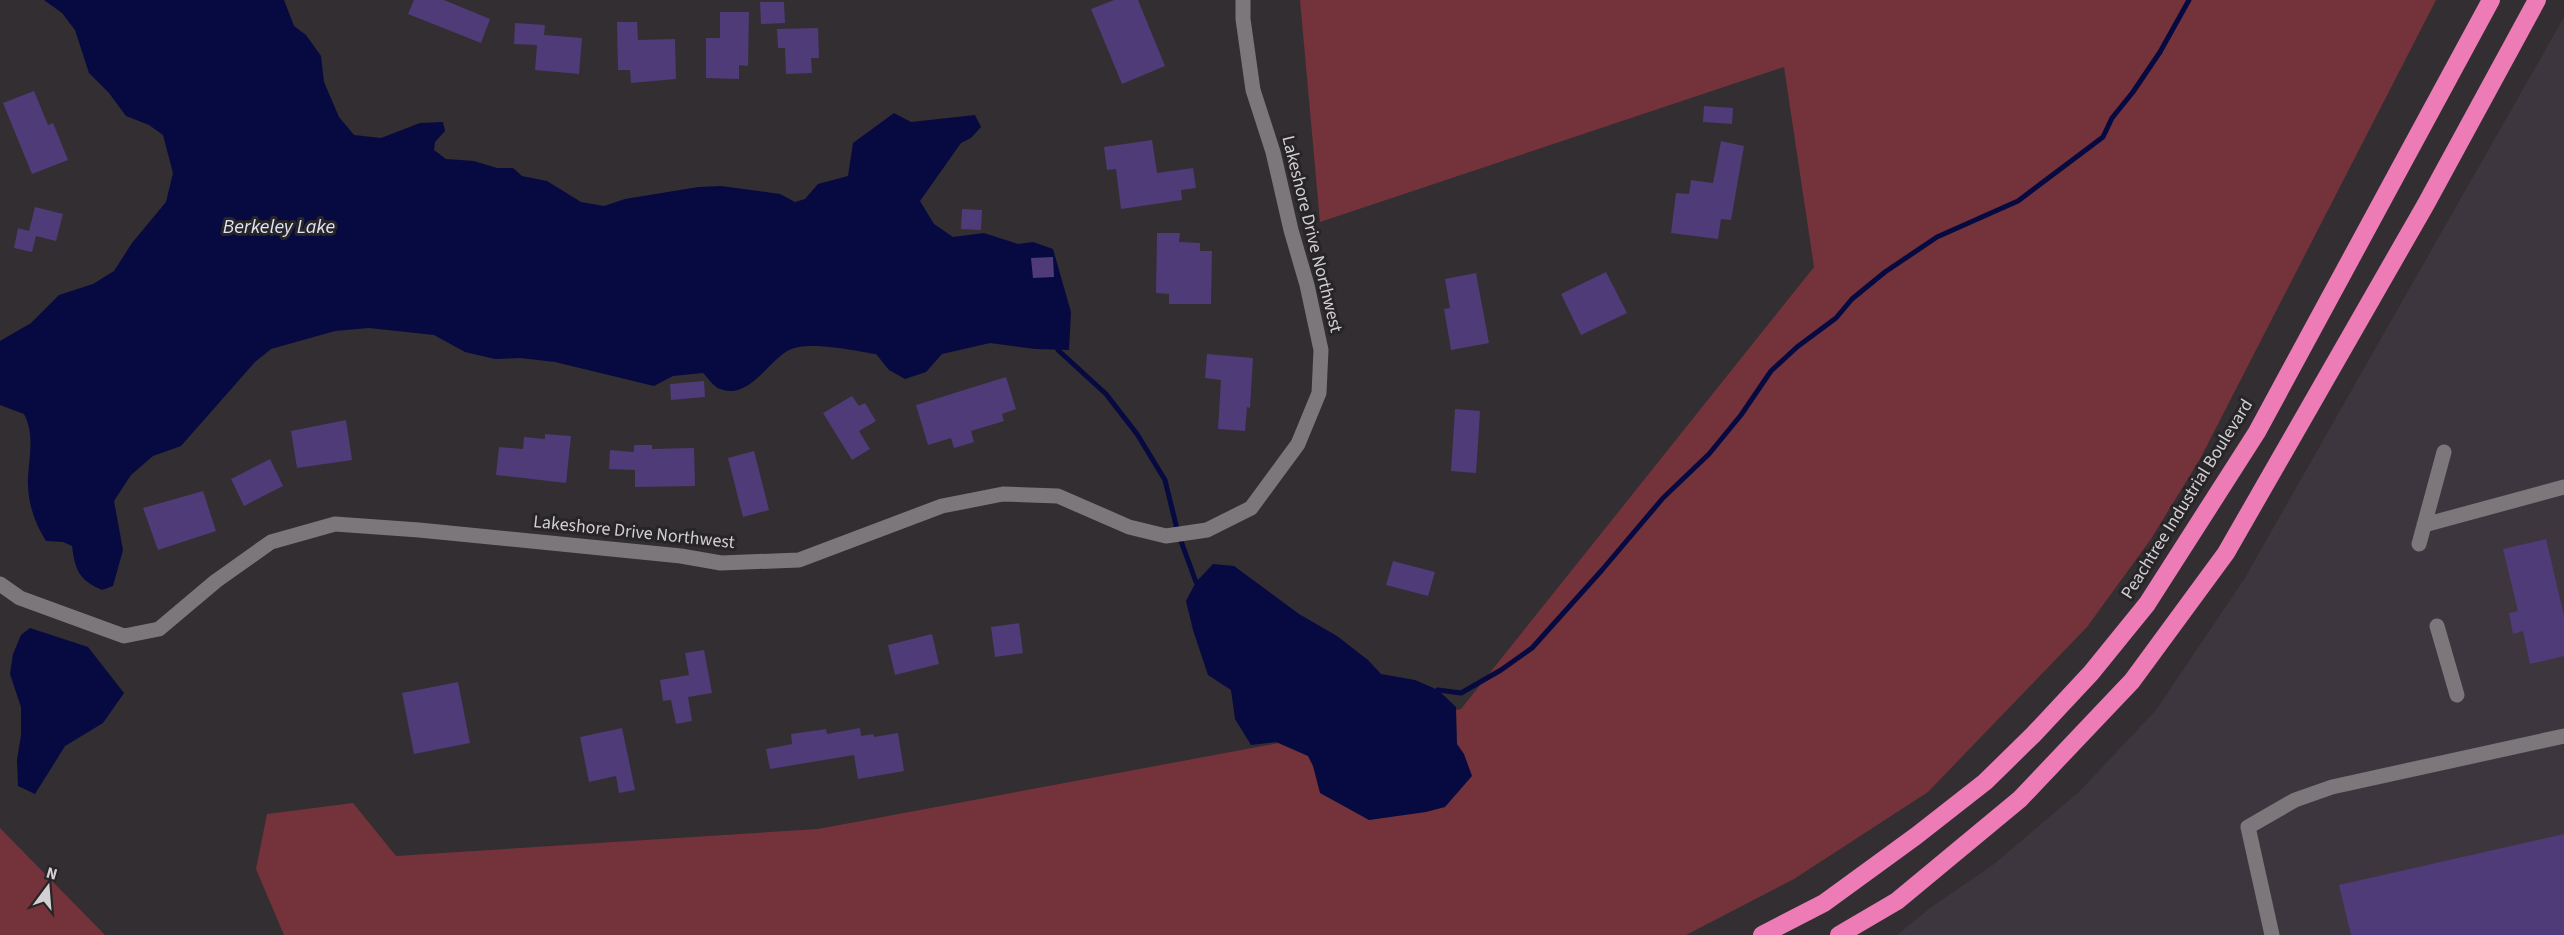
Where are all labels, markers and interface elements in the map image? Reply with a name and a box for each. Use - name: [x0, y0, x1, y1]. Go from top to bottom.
- street label: Lakeshore Drive Northwest: [1275, 133, 1349, 335]
- water label: Berkeley Lake: [223, 213, 335, 241]
- street label: Peachtree Industrial Boulevard: [2115, 394, 2259, 604]
- street label: Lakeshore Drive Northwest: [532, 509, 736, 555]
- north arrow: [18, 857, 78, 917]
- text: N: [44, 862, 60, 886]

